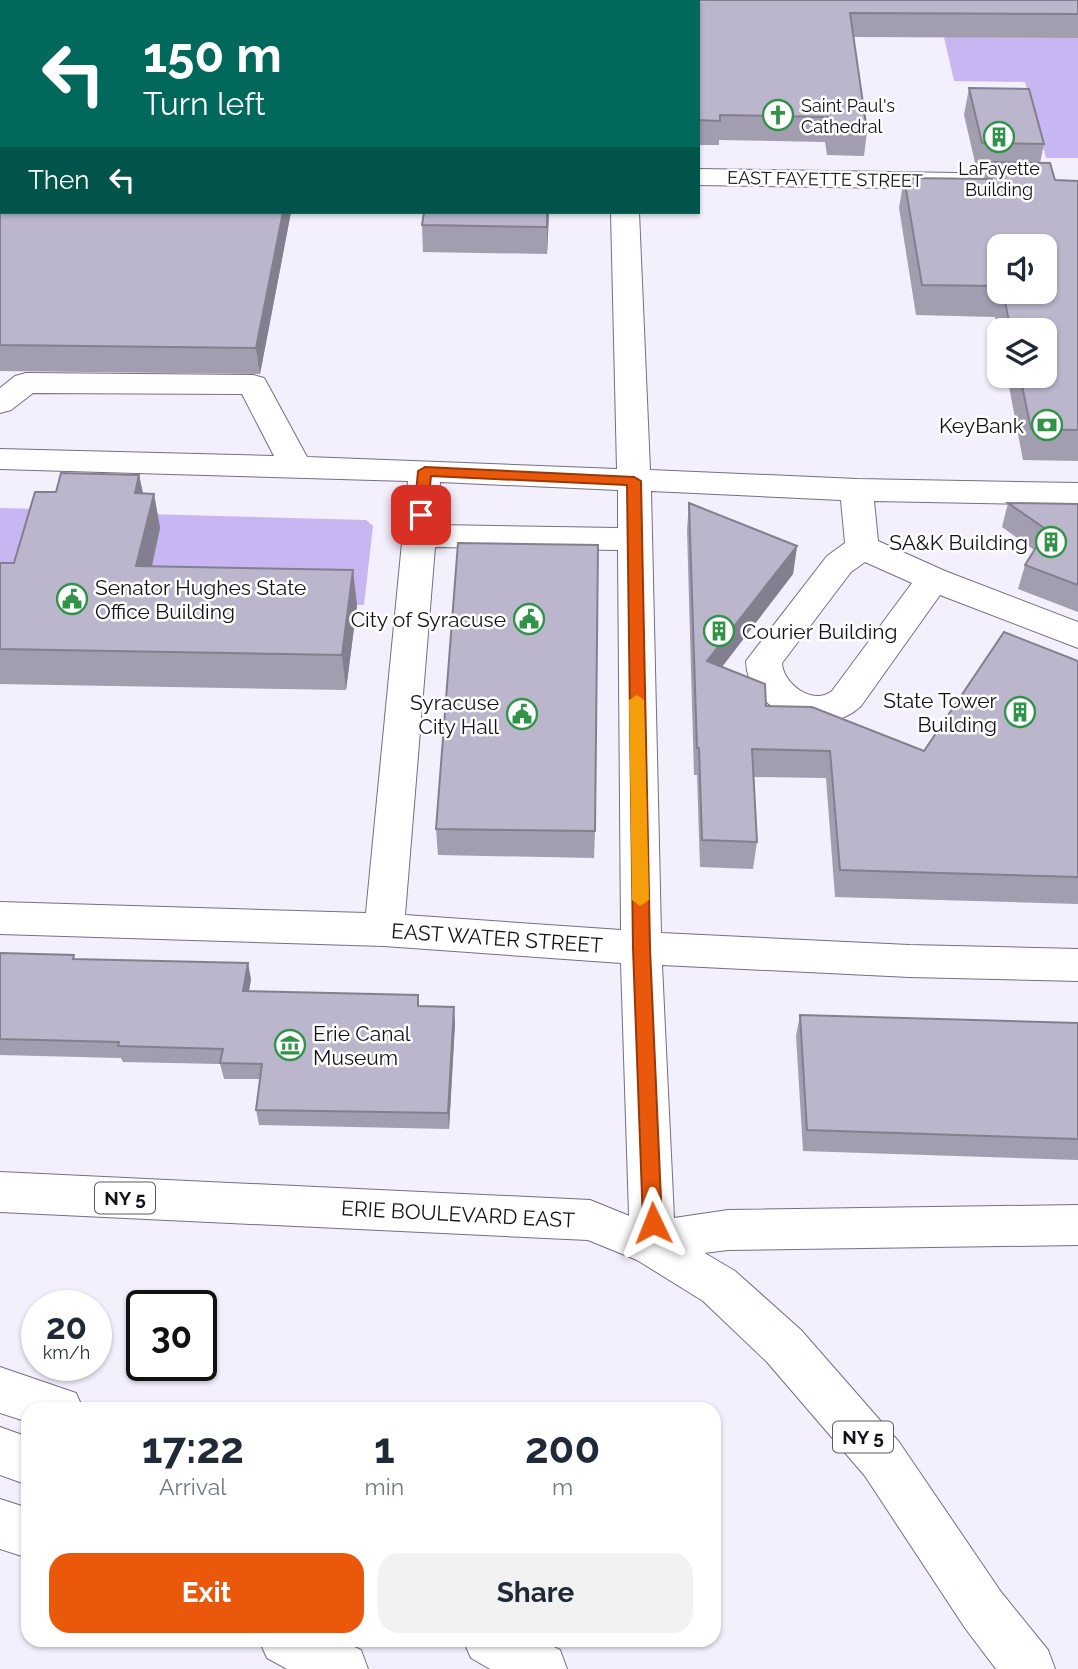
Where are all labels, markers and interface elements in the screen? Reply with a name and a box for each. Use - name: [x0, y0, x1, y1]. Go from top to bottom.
- text: 150 m: [143, 26, 282, 83]
- icon: left: [28, 28, 119, 119]
- text: Turn left: [143, 85, 265, 122]
- place label: Saint Paul's Cathedral: [801, 95, 895, 137]
- church icon: Saint Paul's Cathedral: [761, 98, 795, 132]
- building icon: LaFayette Building: [982, 120, 1016, 154]
- place label: LaFayette Building: [958, 158, 1040, 200]
- icon: left: [103, 161, 141, 199]
- text: Then: [28, 165, 89, 195]
- street label: EAST FAYETTE STREET: [727, 167, 923, 191]
- map controls: [987, 234, 1057, 388]
- button: sound: [987, 234, 1057, 304]
- button: layers: [987, 318, 1057, 388]
- bank icon: KeyBank: [1030, 408, 1064, 442]
- place label: KeyBank: [939, 413, 1024, 438]
- pin: [391, 485, 451, 545]
- icon: arrive: [402, 496, 440, 534]
- building icon: SA&K Building: [1034, 525, 1068, 559]
- place label: SA&K Building: [889, 530, 1028, 555]
- place label: Senator Hughes State Office Building: [95, 575, 306, 624]
- public building icon: Senator Hughes State Office Building: [55, 582, 89, 616]
- public building icon: City of Syracuse: [512, 602, 546, 636]
- place label: City of Syracuse: [351, 607, 506, 632]
- building icon: Courier Building: [702, 614, 736, 648]
- place label: Courier Building: [742, 619, 898, 644]
- place label: State Tower Building: [883, 688, 998, 737]
- place label: Syracuse City Hall: [410, 690, 499, 739]
- building icon: State Tower Building: [1003, 695, 1037, 729]
- public building icon: Syracuse City Hall: [505, 697, 539, 731]
- street label: EAST WATER STREET: [390, 918, 604, 958]
- place label: Erie Canal Museum: [313, 1021, 411, 1070]
- museum icon: Erie Canal Museum: [273, 1028, 307, 1062]
- road number: NY 5: [95, 1182, 155, 1214]
- position arrow: [616, 1186, 690, 1260]
- street label: ERIE BOULEVARD EAST: [340, 1195, 576, 1233]
- speed limit sign: 30: [126, 1290, 217, 1381]
- text: 20: [46, 1306, 87, 1347]
- text: km/h: [43, 1342, 90, 1363]
- road number: NY 5: [833, 1422, 893, 1452]
- text: 17:22: [142, 1424, 244, 1473]
- text: 1: [374, 1424, 395, 1473]
- text: 200: [525, 1424, 600, 1473]
- text: Arrival: [159, 1473, 227, 1500]
- text: min: [365, 1473, 404, 1500]
- text: m: [552, 1473, 573, 1500]
- button: Exit: [49, 1553, 364, 1633]
- button: Share: [378, 1553, 693, 1633]

